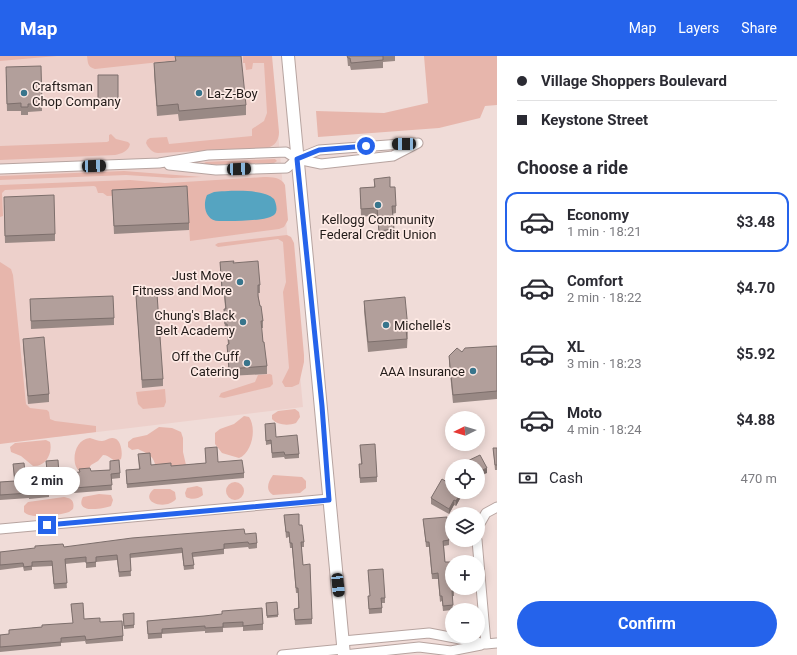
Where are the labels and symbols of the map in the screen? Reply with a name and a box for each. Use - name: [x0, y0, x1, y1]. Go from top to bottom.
- place label: Craftsman Chop Company: [32, 79, 121, 109]
- place label: La-Z-Boy: [207, 86, 258, 101]
- marker: Craftsman Chop Company: [19, 88, 29, 98]
- marker: La-Z-Boy: [194, 88, 204, 98]
- route start: [357, 137, 375, 155]
- car: [392, 138, 416, 150]
- car: [82, 160, 106, 172]
- car: [227, 163, 251, 175]
- marker: Kellogg Community Federal Credit Union: [373, 200, 383, 210]
- place label: Kellogg Community Federal Credit Union: [320, 212, 436, 242]
- place label: Just Move Fitness and More: [132, 268, 232, 298]
- marker: Just Move Fitness and More: [235, 277, 245, 287]
- place label: Chung's Black Belt Academy: [154, 308, 235, 338]
- marker: Chung's Black Belt Academy: [238, 317, 248, 327]
- place label: Michelle's: [394, 318, 451, 333]
- marker: Michelle's: [381, 320, 391, 330]
- place label: Off the Cuff Catering: [172, 349, 239, 379]
- marker: Off the Cuff Catering: [242, 358, 252, 368]
- place label: AAA Insurance: [380, 364, 465, 379]
- marker: AAA Insurance: [468, 366, 478, 376]
- north arrow: [445, 411, 485, 451]
- callout: 2 min: [14, 467, 80, 495]
- route end: [38, 516, 56, 534]
- car: [331, 572, 345, 598]

